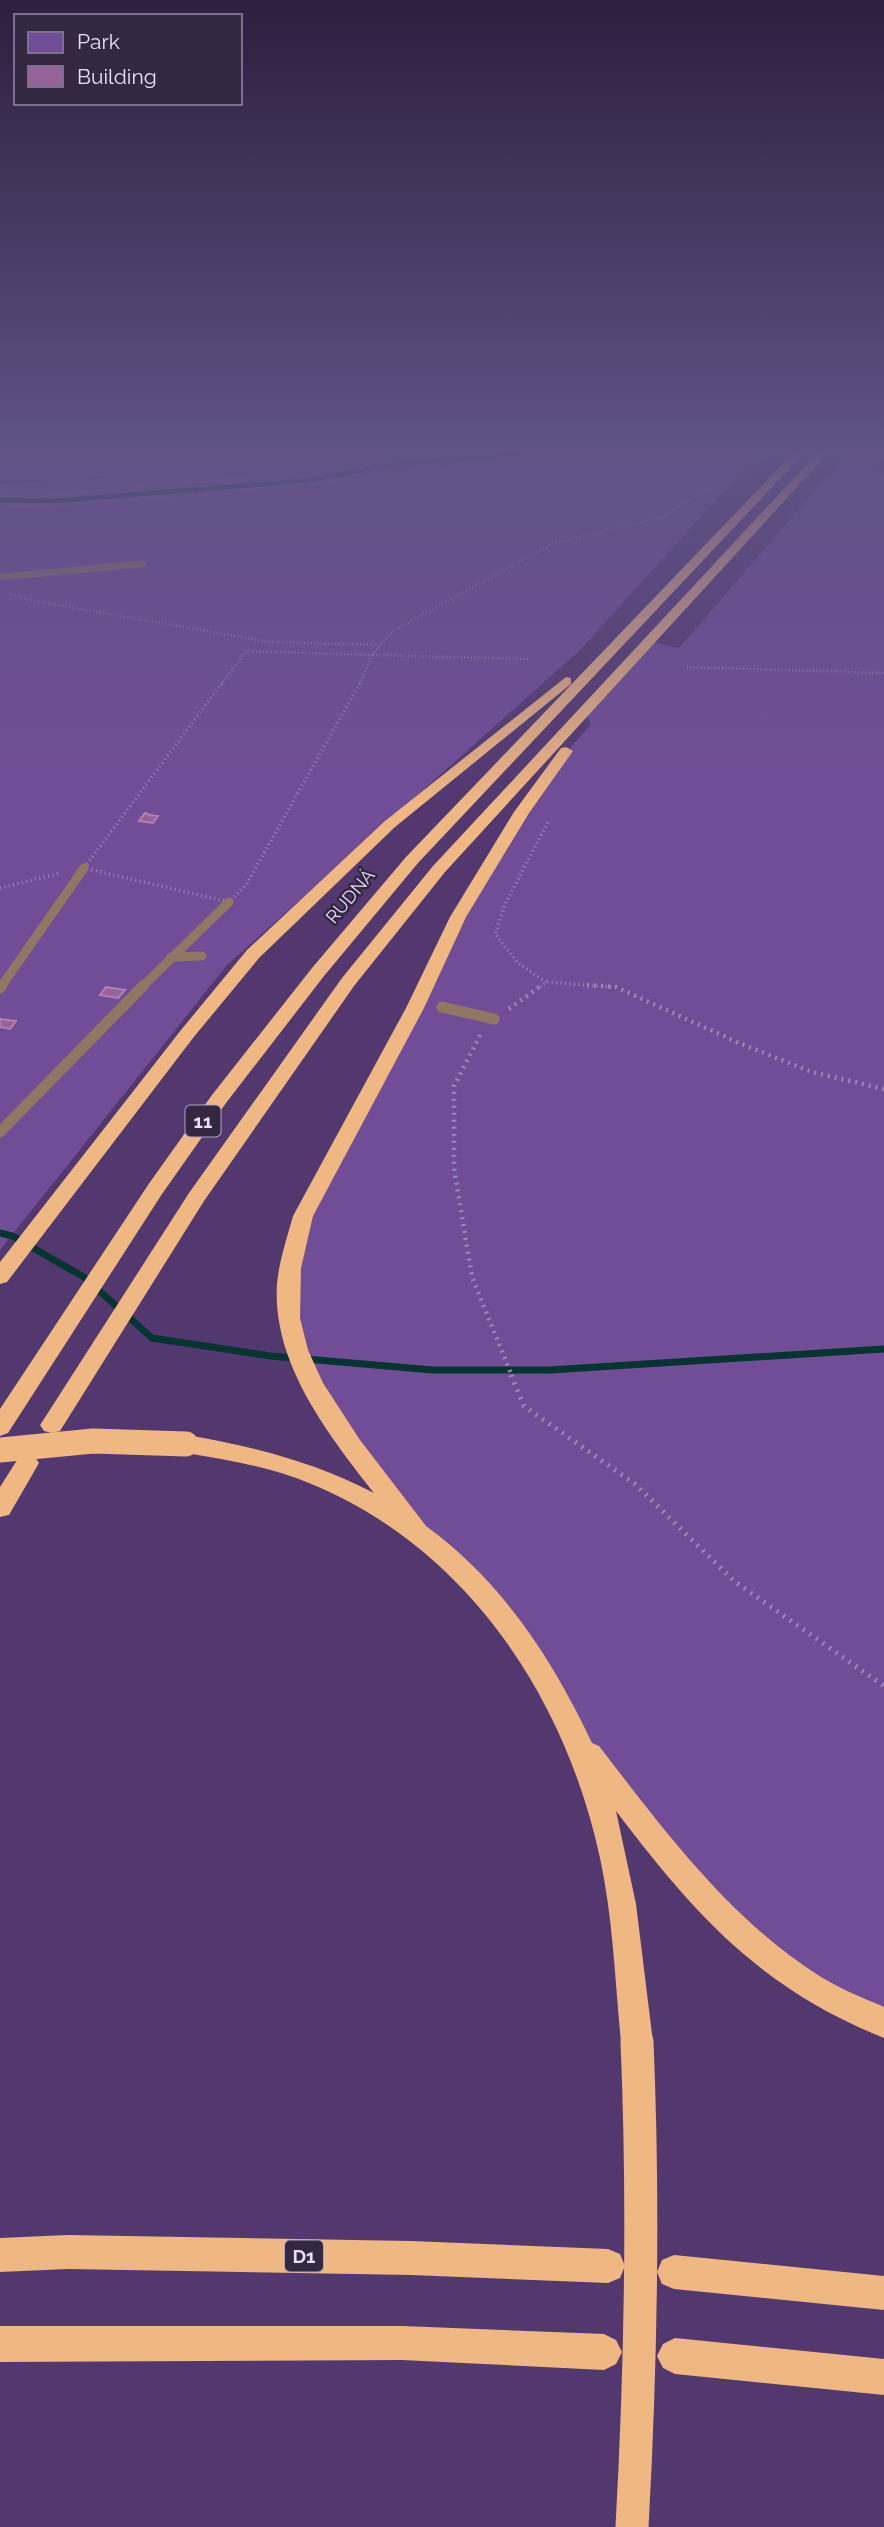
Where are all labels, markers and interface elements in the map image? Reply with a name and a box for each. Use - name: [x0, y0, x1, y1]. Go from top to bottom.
- legend: [14, 14, 242, 105]
- text: Park: [77, 29, 120, 54]
- text: Building: [77, 64, 157, 89]
- street label: RUDNÁ: [321, 864, 379, 927]
- road number: 11: [186, 1106, 220, 1136]
- road number: D1: [285, 2240, 323, 2272]

